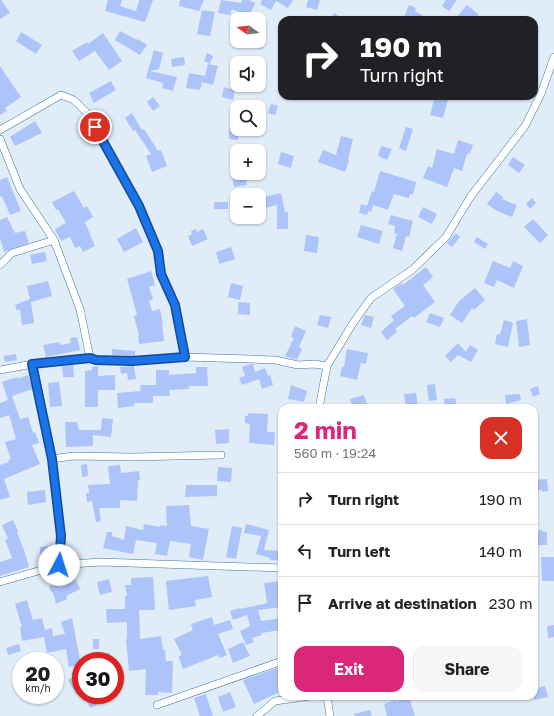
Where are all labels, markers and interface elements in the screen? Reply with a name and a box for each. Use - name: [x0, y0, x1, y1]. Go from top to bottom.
- north arrow: [230, 12, 266, 48]
- map controls: [230, 12, 266, 224]
- text: 190 m: [360, 30, 442, 63]
- icon: right: [294, 32, 346, 84]
- button: sound: [230, 56, 266, 92]
- text: Turn right: [360, 64, 444, 86]
- button: search: [230, 100, 266, 136]
- pin: [78, 110, 112, 144]
- icon: arrive: [84, 116, 106, 138]
- button: +: [230, 144, 266, 180]
- button: −: [230, 188, 266, 224]
- text: 2 min: [294, 415, 357, 444]
- button: close: [480, 417, 522, 459]
- text: 560 m · 19:24: [294, 445, 376, 461]
- icon: right: [294, 488, 316, 510]
- text: Turn right: [328, 490, 399, 508]
- text: 190 m: [479, 490, 522, 508]
- icon: left: [294, 540, 316, 562]
- text: Turn left: [328, 542, 390, 560]
- text: 140 m: [479, 542, 522, 560]
- position arrow: [38, 544, 80, 586]
- icon: arrive: [294, 592, 316, 614]
- text: Arrive at destination: [328, 594, 477, 612]
- text: 230 m: [489, 594, 533, 612]
- button: Exit: [294, 646, 404, 692]
- button: Share: [412, 646, 522, 692]
- speed limit sign: 30: [72, 652, 124, 704]
- text: 20: [25, 661, 51, 685]
- text: km/h: [25, 682, 51, 694]

